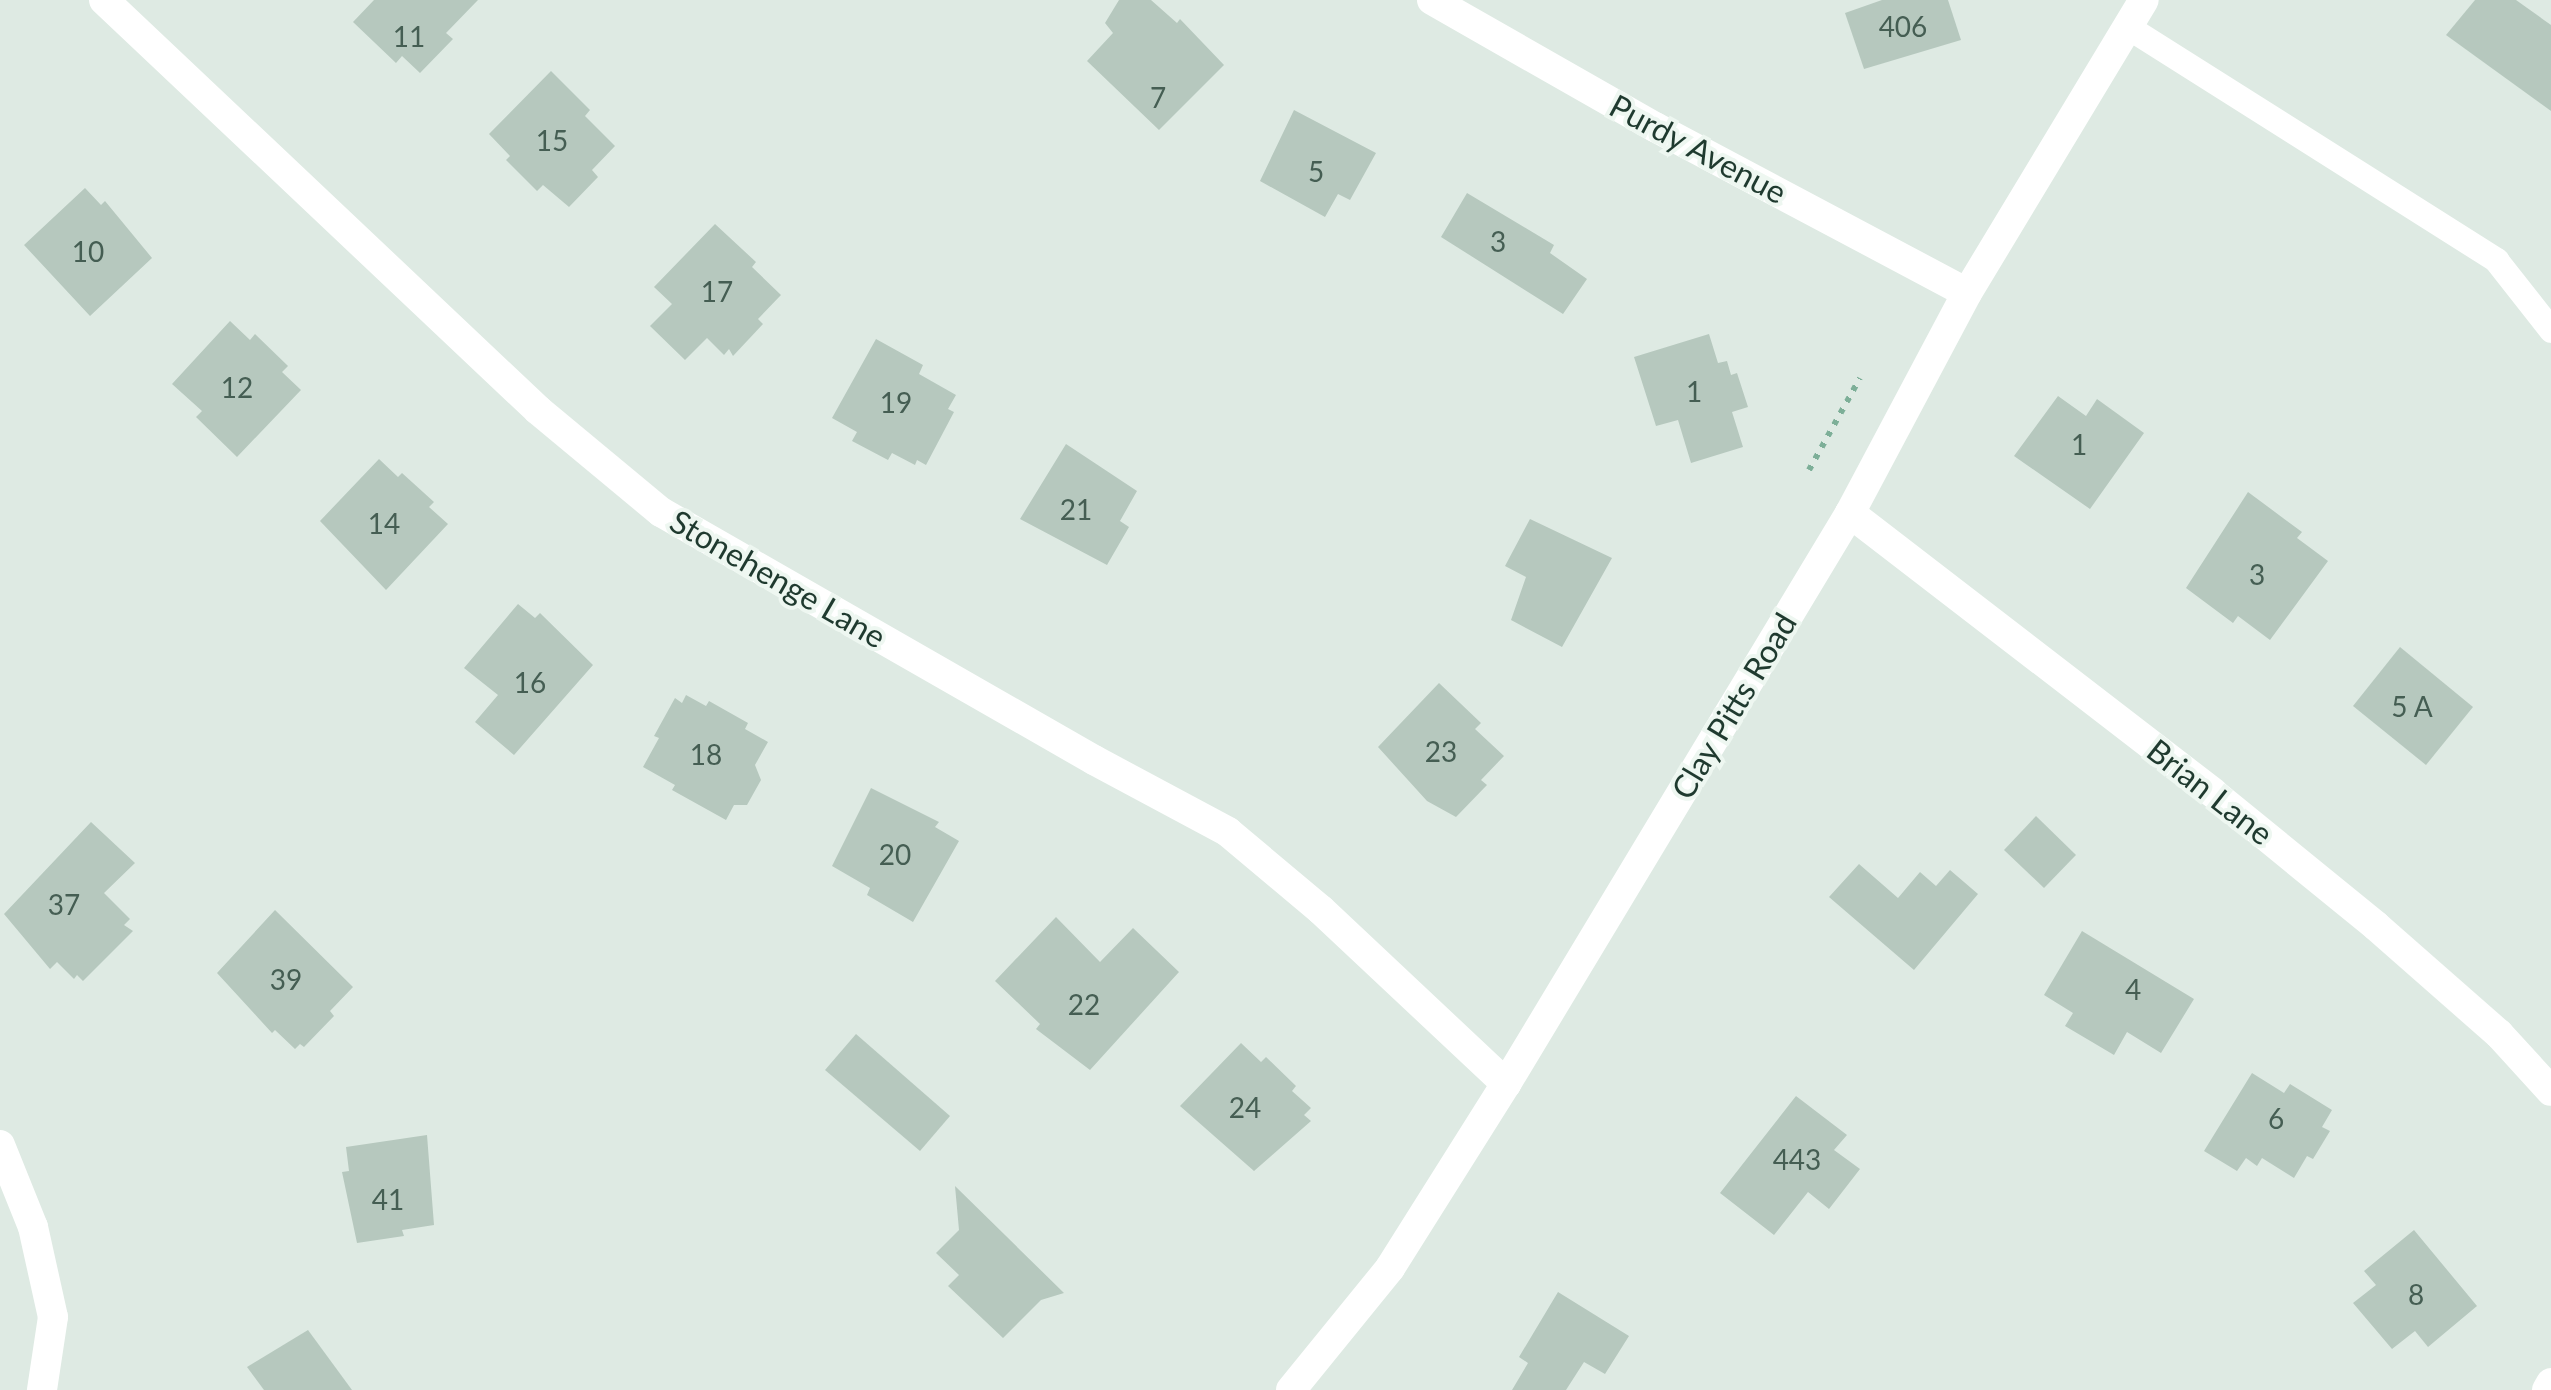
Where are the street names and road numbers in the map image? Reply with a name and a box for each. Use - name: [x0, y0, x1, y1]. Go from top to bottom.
- street label: Purdy Avenue: [1602, 86, 1794, 212]
- street label: Stonehenge Lane: [664, 502, 892, 656]
- street label: Clay Pitts Road: [1663, 606, 1805, 806]
- street label: Brian Lane: [2140, 731, 2280, 853]

